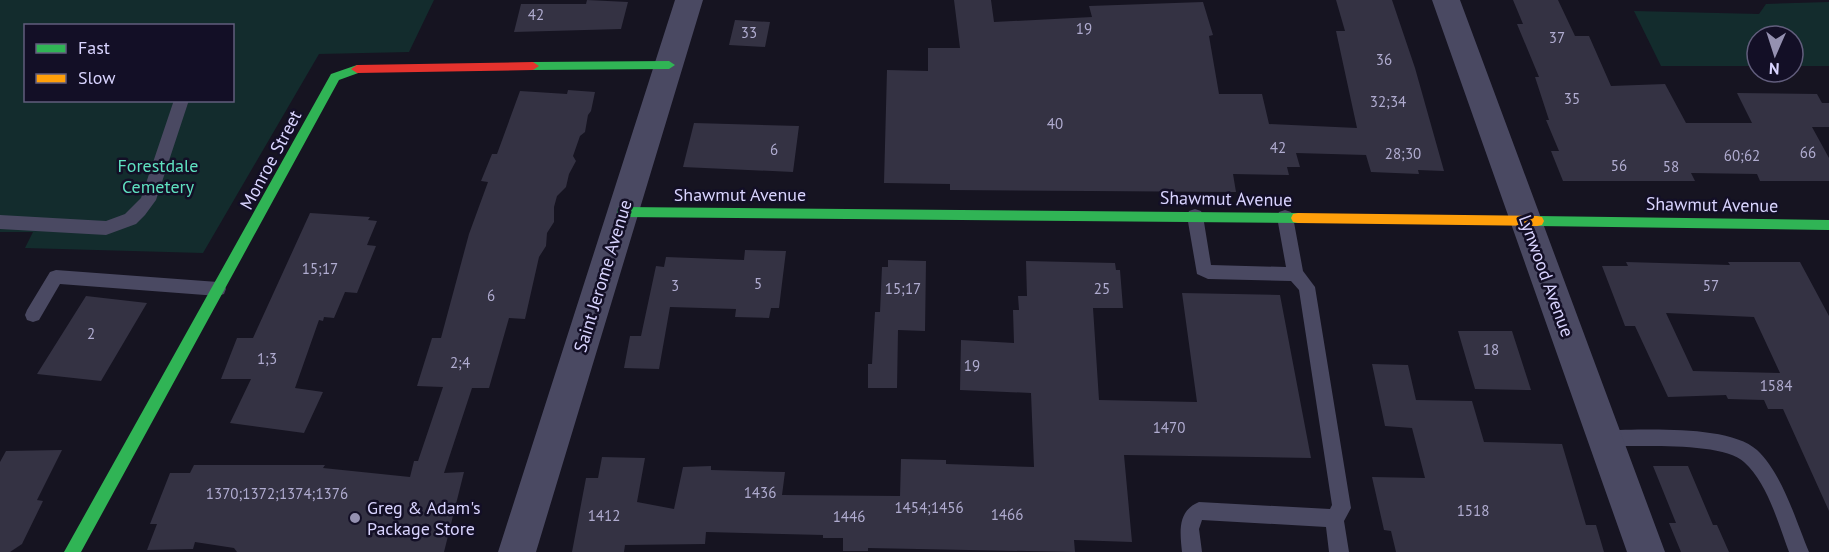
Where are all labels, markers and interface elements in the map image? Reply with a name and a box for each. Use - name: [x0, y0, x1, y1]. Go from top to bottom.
- house number: 42: [528, 5, 544, 24]
- house number: 19: [1076, 19, 1092, 38]
- house number: 33: [741, 23, 757, 42]
- legend: [24, 24, 234, 102]
- north arrow: [1745, 24, 1805, 84]
- house number: 37: [1549, 28, 1565, 47]
- text: Fast: [78, 36, 110, 59]
- house number: 36: [1376, 50, 1392, 69]
- text: N: [1768, 59, 1780, 79]
- text: Slow: [78, 66, 116, 89]
- house number: 35: [1564, 89, 1580, 108]
- house number: 32;34: [1370, 92, 1406, 111]
- street label: Monroe Street: [235, 106, 306, 213]
- house number: 40: [1047, 114, 1063, 133]
- house number: 42: [1270, 138, 1286, 157]
- house number: 6: [770, 140, 778, 159]
- house number: 66: [1800, 143, 1816, 162]
- house number: 28;30: [1385, 144, 1421, 163]
- house number: 60;62: [1724, 146, 1760, 165]
- park label: Forestdale Cemetery: [118, 154, 198, 198]
- house number: 56: [1611, 156, 1627, 175]
- house number: 58: [1663, 157, 1679, 176]
- street label: Shawmut Avenue: [674, 183, 806, 206]
- street label: Shawmut Avenue: [1160, 186, 1292, 211]
- street label: Shawmut Avenue: [1646, 192, 1778, 217]
- street label: Saint Jerome Avenue: [568, 197, 637, 355]
- street label: Lynwood Avenue: [1514, 212, 1579, 340]
- house number: 15;17: [302, 259, 338, 278]
- house number: 5: [754, 274, 762, 293]
- house number: 3: [671, 276, 679, 295]
- house number: 57: [1703, 276, 1719, 295]
- house number: 15;17: [885, 279, 921, 298]
- house number: 25: [1094, 279, 1110, 298]
- house number: 6: [487, 286, 495, 305]
- house number: 2: [87, 324, 95, 343]
- house number: 18: [1483, 340, 1499, 359]
- house number: 1;3: [257, 349, 277, 368]
- house number: 2;4: [450, 353, 470, 372]
- house number: 19: [964, 356, 980, 375]
- house number: 1584: [1760, 376, 1792, 395]
- house number: 1470: [1153, 418, 1185, 437]
- house number: 1436: [744, 483, 776, 502]
- house number: 1370;1372;1374;1376: [206, 484, 348, 503]
- place label: Greg & Adam's Package Store: [367, 496, 481, 540]
- house number: 1454;1456: [894, 498, 964, 517]
- house number: 1518: [1457, 501, 1489, 520]
- house number: 1466: [991, 505, 1023, 524]
- house number: 1412: [588, 506, 620, 525]
- house number: 1446: [833, 507, 865, 526]
- marker: Greg & Adam's Package Store: [348, 511, 362, 525]

